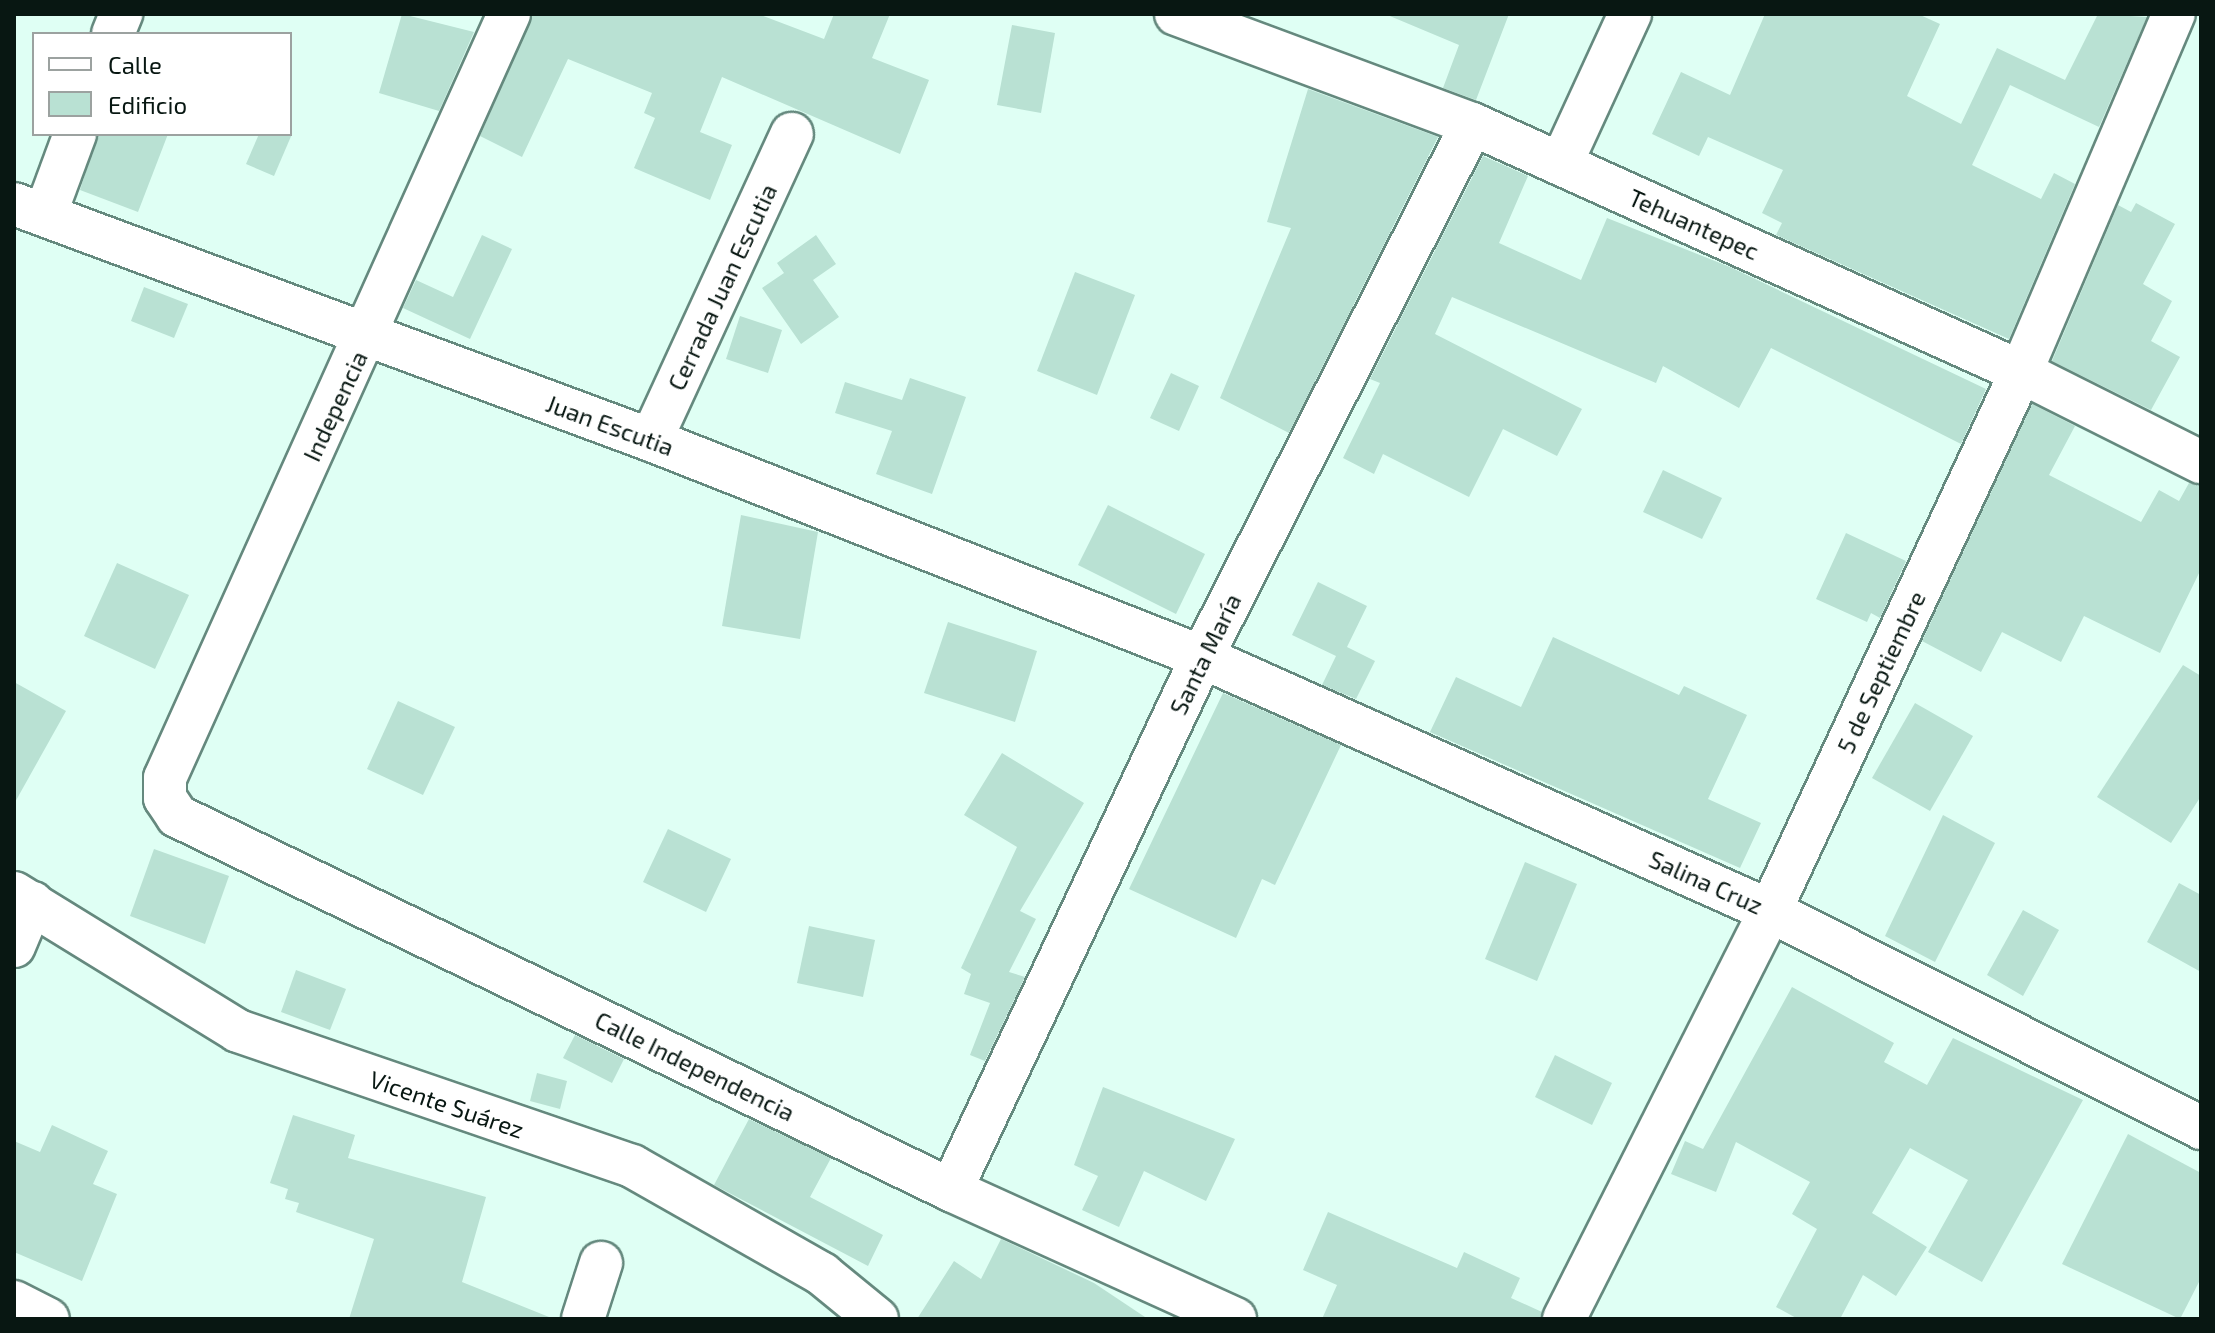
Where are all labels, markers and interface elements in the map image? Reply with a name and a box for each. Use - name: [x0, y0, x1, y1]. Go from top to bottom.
- legend: [32, 32, 292, 136]
- text: Calle: [108, 50, 162, 79]
- text: Edificio: [108, 90, 187, 119]
- street label: Cerrada Juan Escutia: [661, 179, 783, 395]
- street label: Tehuantepec: [1624, 182, 1764, 266]
- street label: Indepencia: [297, 346, 373, 466]
- street label: Juan Escutia: [542, 389, 678, 461]
- street label: 5 de Septiembre: [1831, 586, 1931, 758]
- street label: Santa María: [1163, 589, 1247, 719]
- street label: Salina Cruz: [1645, 844, 1767, 920]
- street label: Calle Independencia: [591, 1005, 799, 1127]
- street label: Vicente Suárez: [366, 1064, 528, 1144]

